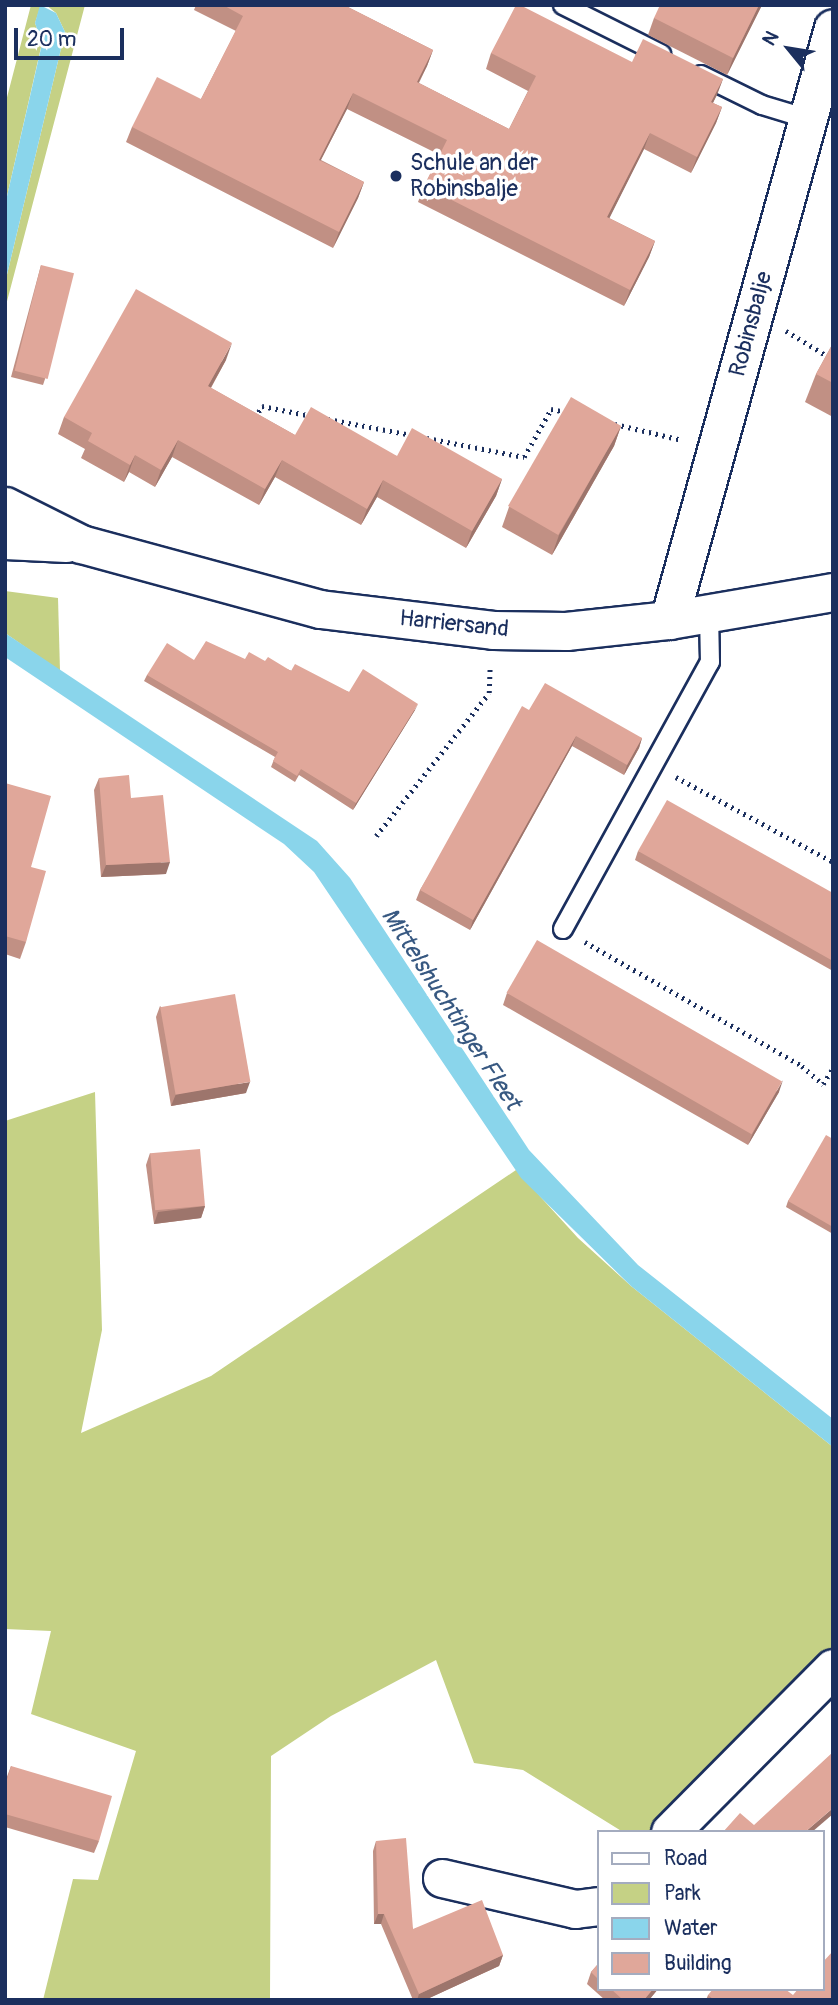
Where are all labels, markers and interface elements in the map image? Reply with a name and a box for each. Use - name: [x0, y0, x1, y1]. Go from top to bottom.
- scale bar: [18, 14, 128, 58]
- north arrow: [754, 14, 824, 84]
- text: 20 m: [27, 26, 76, 53]
- text: N: [757, 27, 784, 50]
- place label: Schule an der Robinsbalje: [410, 149, 538, 203]
- marker: Schule an der Robinsbalje: [388, 168, 404, 184]
- street label: Robinsbalje: [724, 268, 778, 380]
- street label: Harriersand: [398, 605, 510, 643]
- water label: Mittelshuchtinger Fleet: [375, 903, 527, 1115]
- legend: [596, 1830, 824, 1991]
- text: Road: [664, 1845, 708, 1872]
- text: Park: [664, 1880, 701, 1907]
- text: Water: [664, 1915, 717, 1942]
- text: Building: [664, 1950, 731, 1977]

